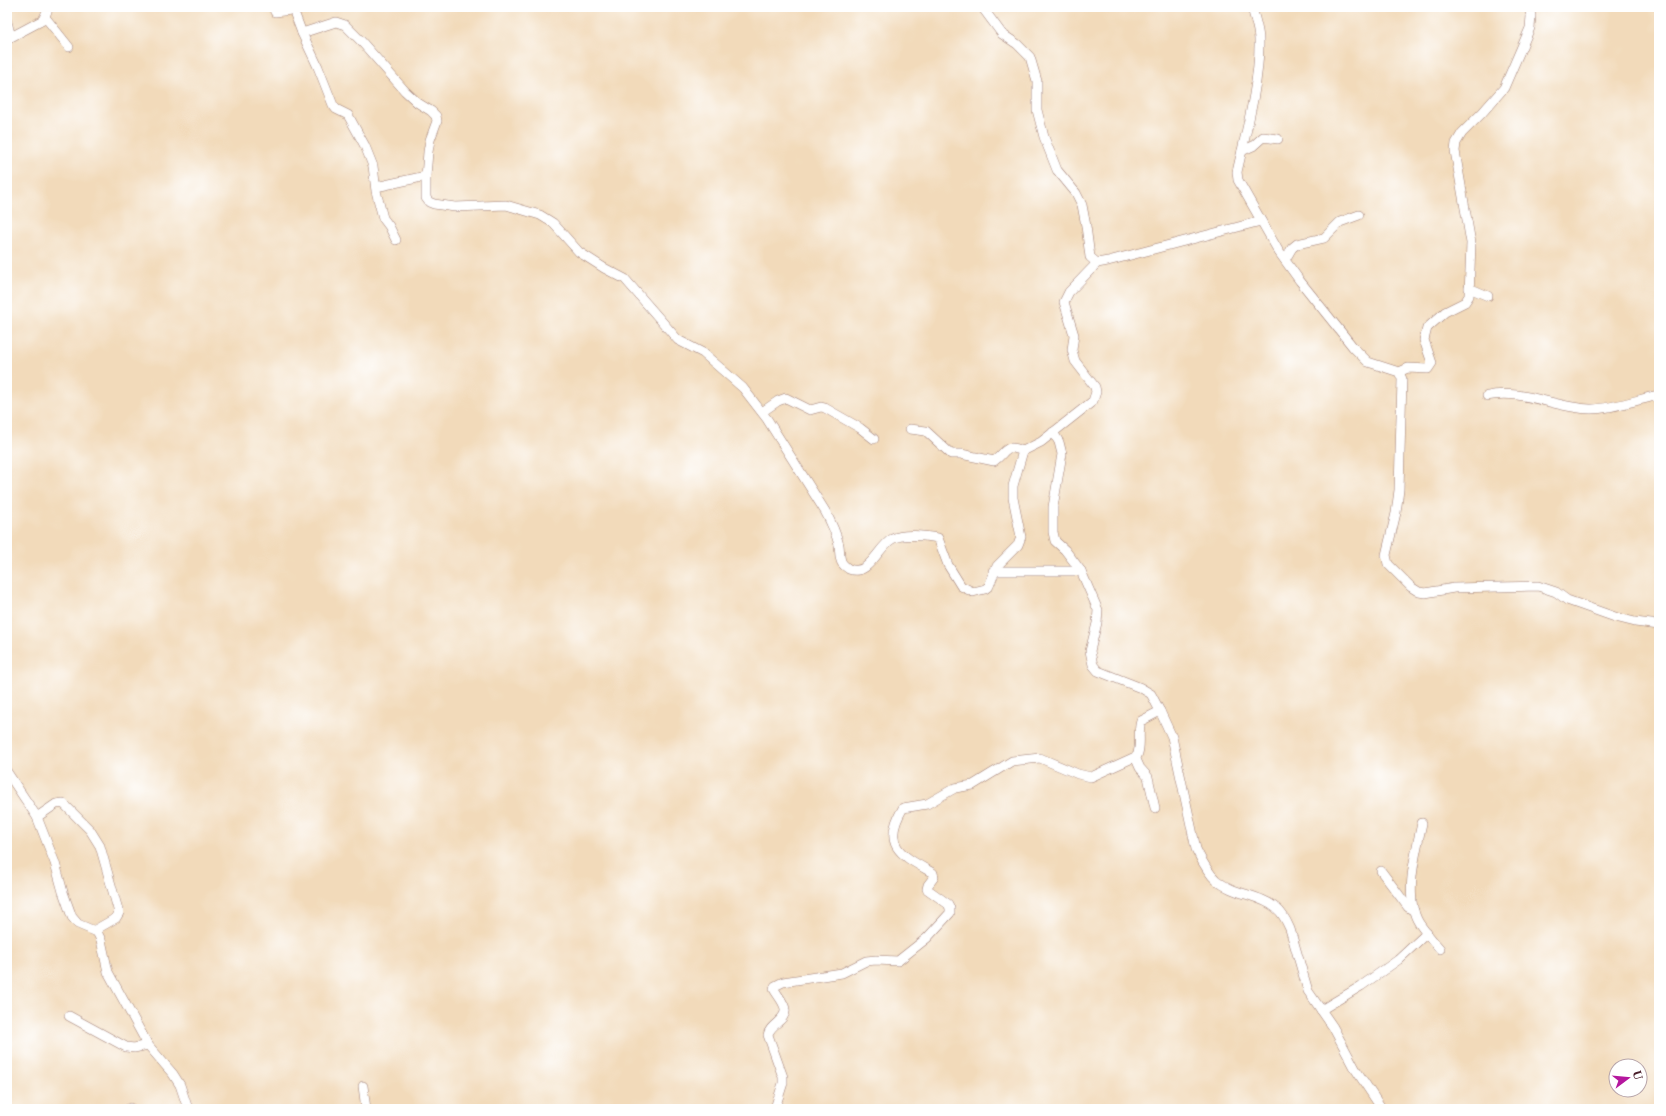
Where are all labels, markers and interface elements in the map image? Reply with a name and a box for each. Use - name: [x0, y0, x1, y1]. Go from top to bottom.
- north arrow: [1608, 1058, 1648, 1098]
- text: U: [1630, 1069, 1646, 1082]

